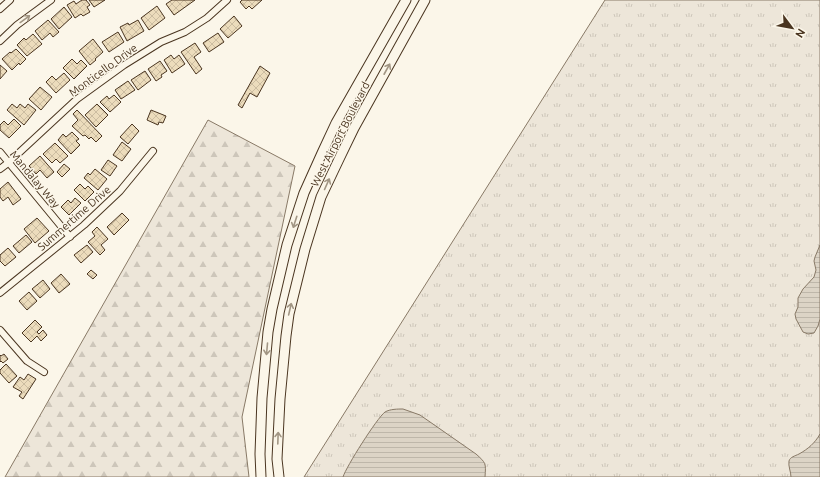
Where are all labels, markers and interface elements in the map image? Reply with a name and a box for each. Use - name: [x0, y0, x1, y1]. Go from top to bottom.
- north arrow: [772, 8, 812, 48]
- one-way arrow: [19, 15, 30, 23]
- text: N: [793, 27, 808, 40]
- street label: Monticello Drive: [67, 41, 139, 99]
- one-way arrow: [383, 63, 391, 75]
- street label: West Airport Boulevard: [308, 80, 372, 188]
- street label: Mandalay Way: [8, 148, 63, 211]
- one-way arrow: [324, 179, 331, 191]
- street label: Summertime Drive: [35, 183, 113, 253]
- one-way arrow: [291, 216, 298, 229]
- one-way arrow: [287, 303, 295, 316]
- one-way arrow: [263, 342, 270, 355]
- one-way arrow: [274, 432, 282, 445]

